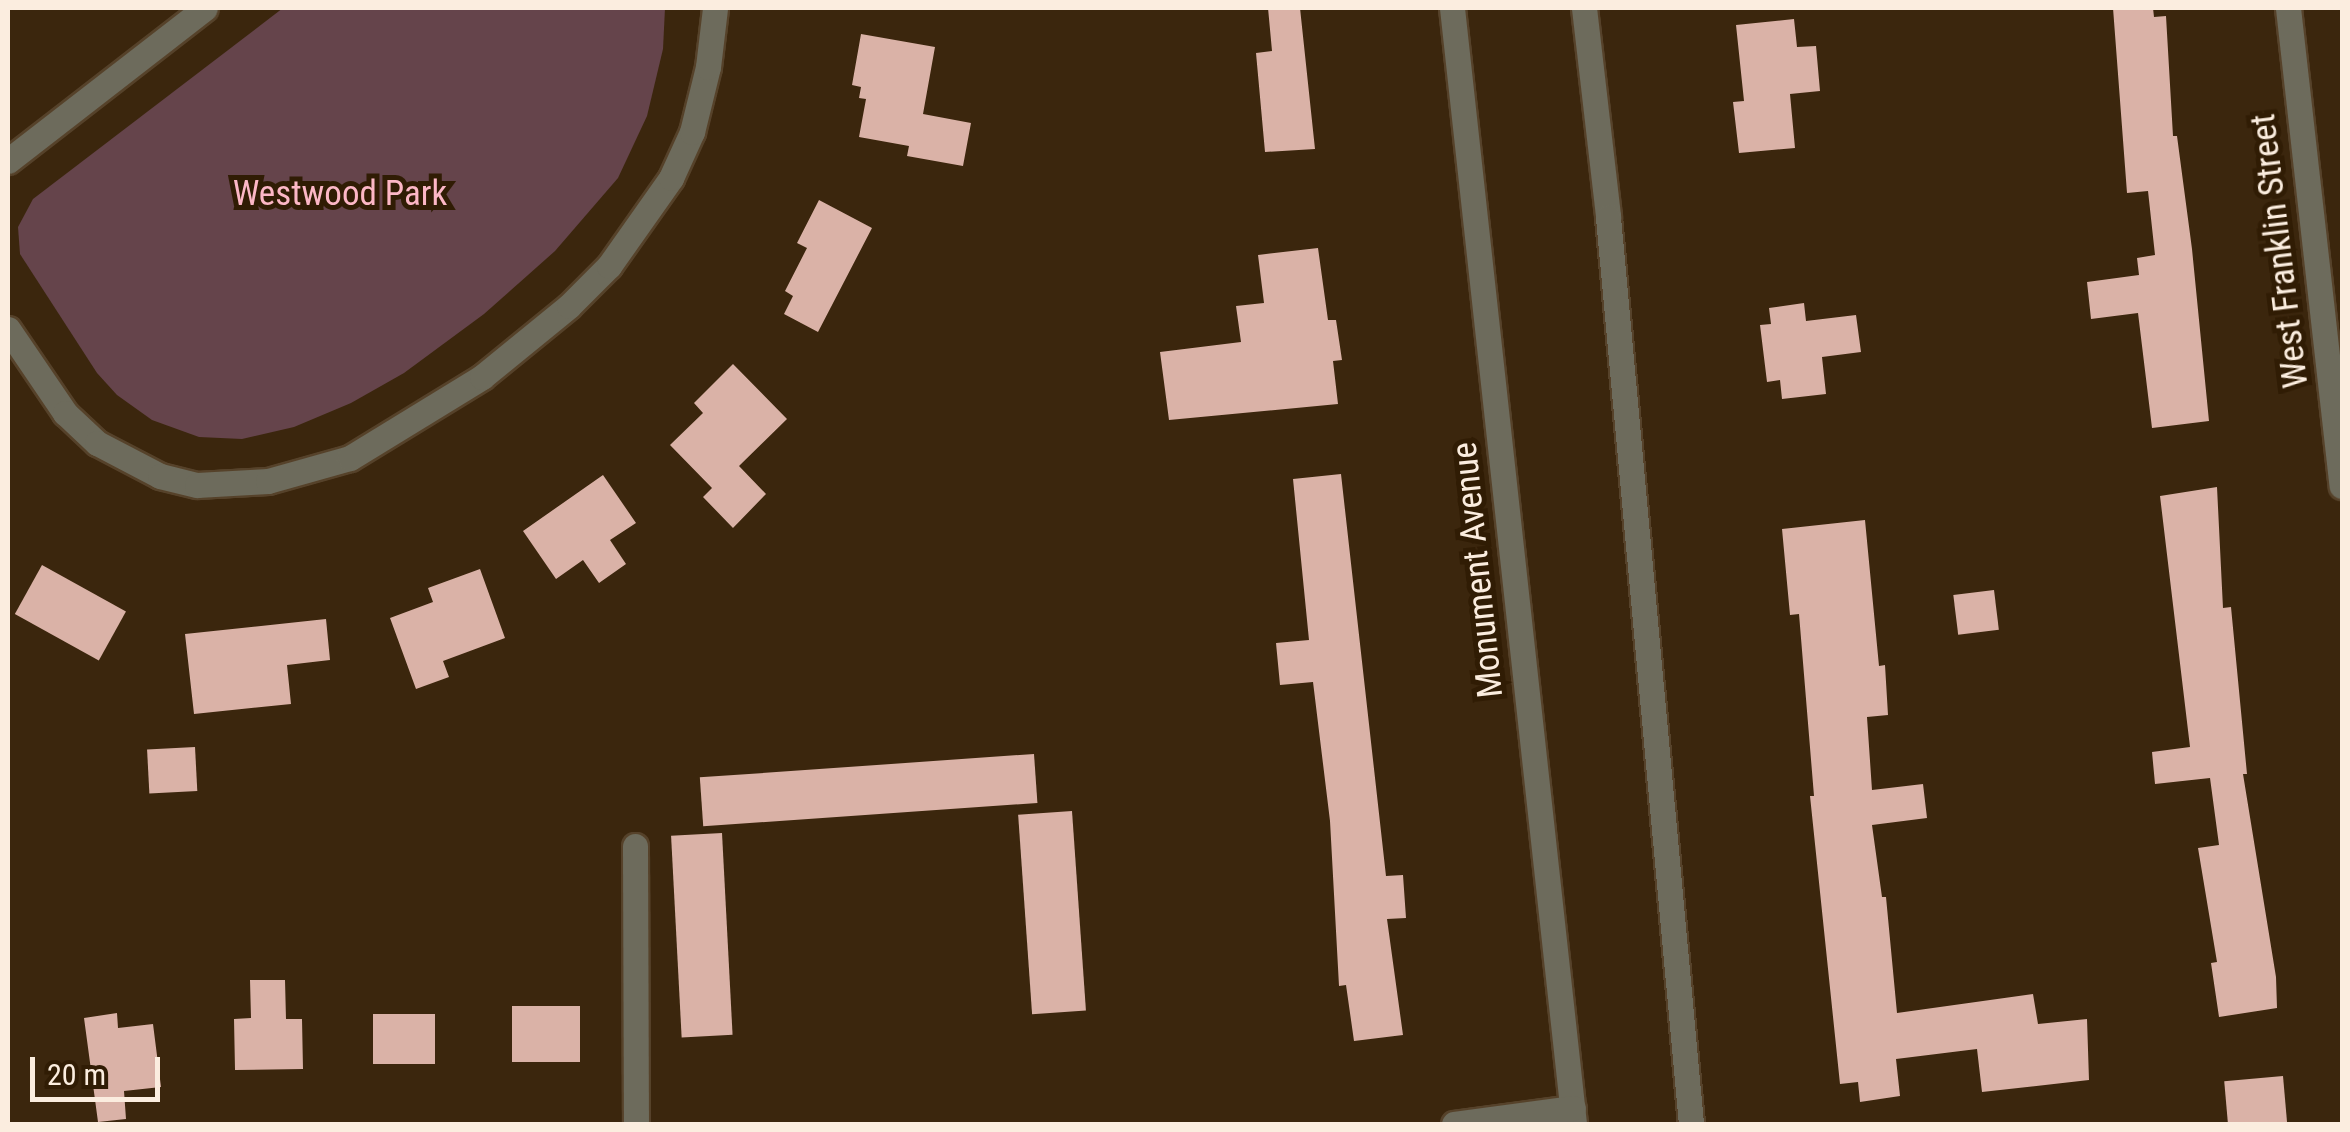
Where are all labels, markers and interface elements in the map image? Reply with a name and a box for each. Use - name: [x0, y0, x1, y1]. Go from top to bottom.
- street label: West Franklin Street: [2242, 112, 2318, 390]
- park label: Westwood Park: [233, 173, 447, 215]
- street label: Monument Avenue: [1444, 440, 1512, 700]
- scale bar: [35, 1037, 165, 1099]
- text: 20 m: [47, 1057, 106, 1092]

